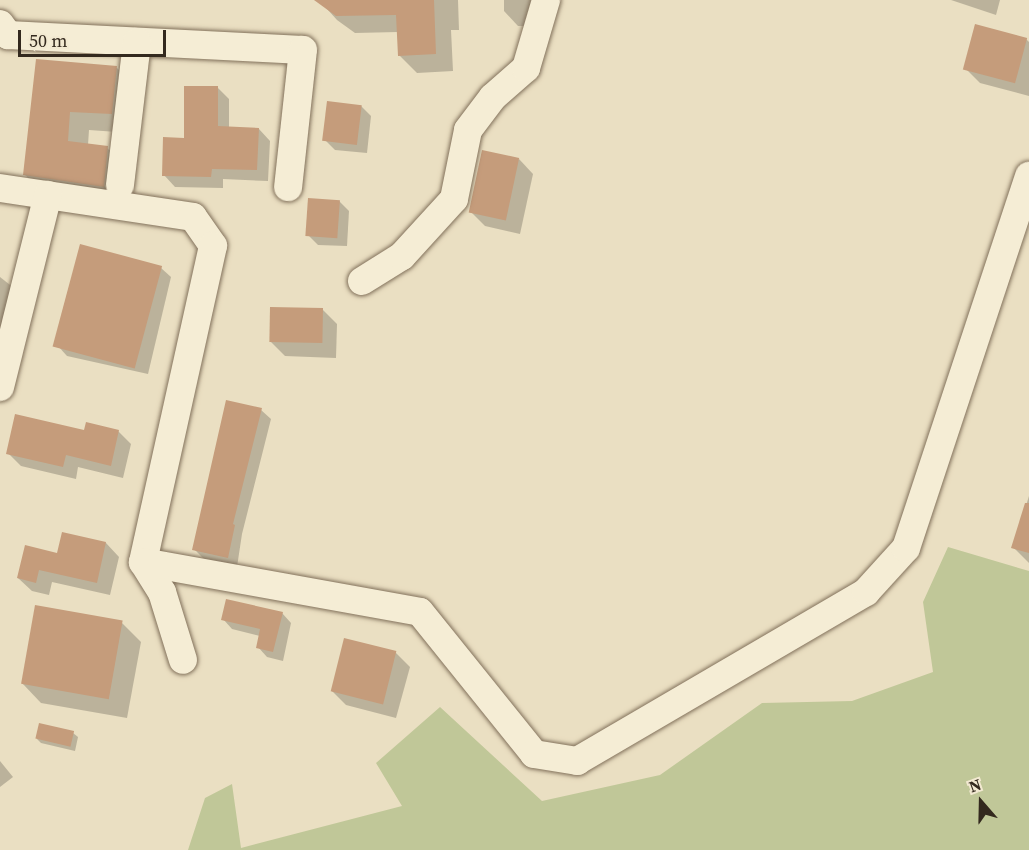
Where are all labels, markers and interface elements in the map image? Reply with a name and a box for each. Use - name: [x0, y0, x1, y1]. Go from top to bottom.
- scale bar: [21, 18, 170, 56]
- text: 50 m: [29, 28, 67, 53]
- north arrow: [951, 772, 1011, 832]
- text: N: [966, 773, 984, 797]

